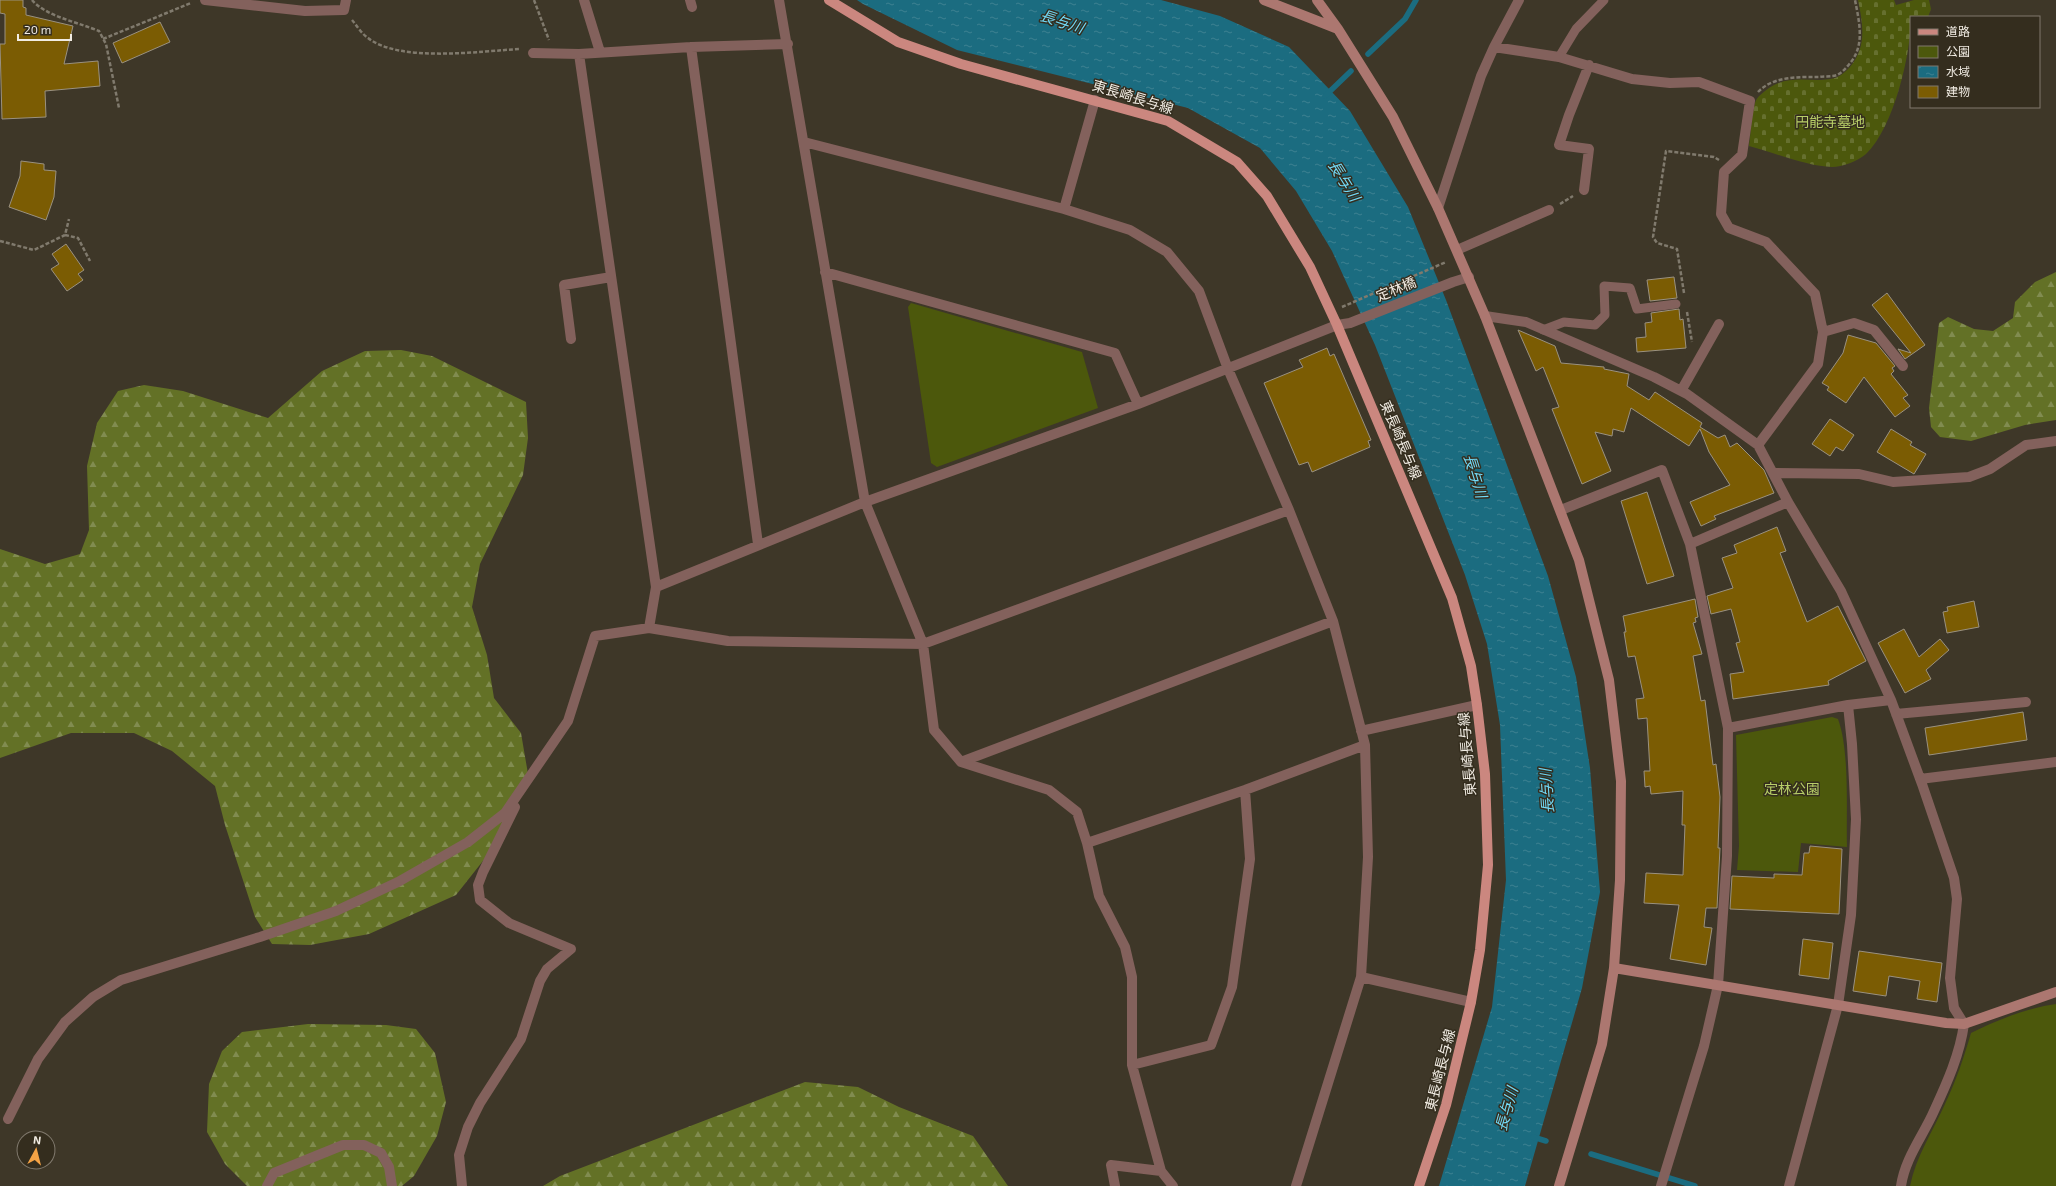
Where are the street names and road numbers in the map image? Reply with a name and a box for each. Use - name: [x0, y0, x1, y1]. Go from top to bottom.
- street label: 東長崎長与線: [1090, 76, 1176, 117]
- street label: 定林橋: [1373, 273, 1418, 304]
- street label: 東長崎長与線: [1377, 398, 1426, 482]
- street label: 東長崎長与線: [1454, 711, 1479, 797]
- street label: 東長崎長与線: [1421, 1027, 1458, 1113]

